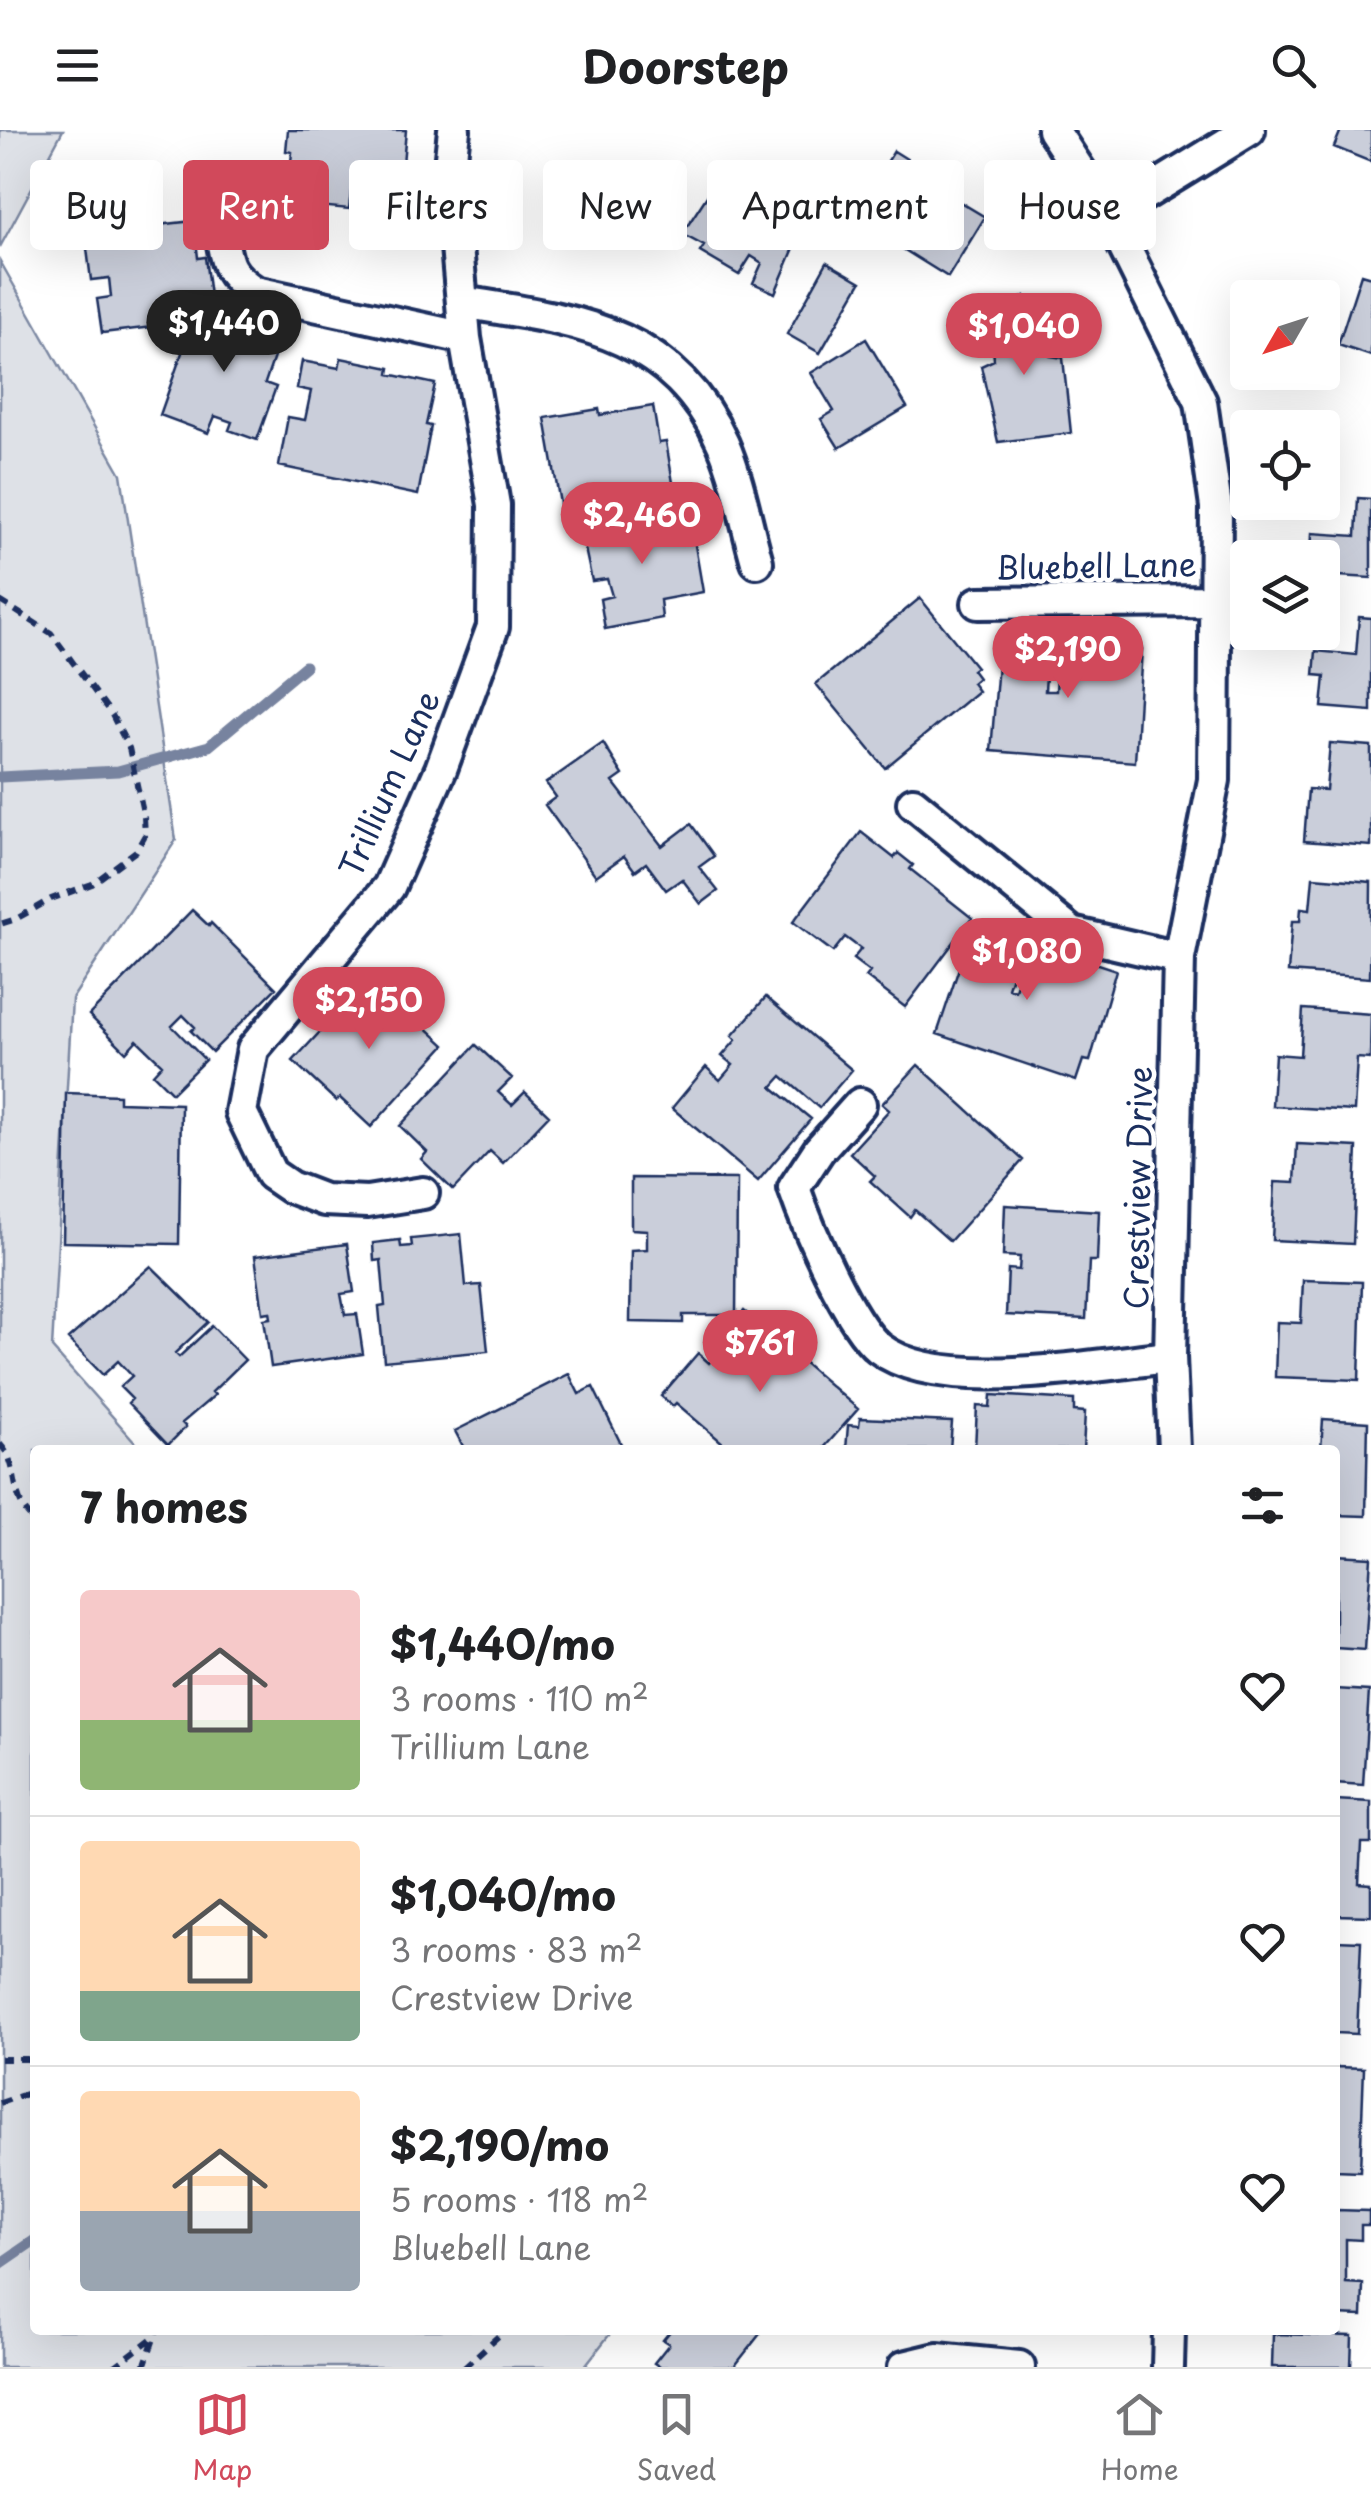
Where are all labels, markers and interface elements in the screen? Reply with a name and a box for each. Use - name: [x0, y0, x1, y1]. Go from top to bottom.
- text: Doorstep: [582, 31, 789, 99]
- icon: menu: [50, 38, 105, 93]
- icon: search: [1266, 38, 1321, 93]
- chip: Buy: [30, 160, 163, 250]
- chip: Rent: [183, 160, 329, 250]
- chip: Filters: [349, 160, 523, 250]
- chip: New: [543, 160, 687, 250]
- chip: Apartment: [707, 160, 964, 250]
- chip: House: [984, 160, 1156, 250]
- north arrow: [1230, 280, 1340, 390]
- map controls: [1230, 280, 1340, 650]
- pin: $1,440: [143, 290, 305, 375]
- pin: $1,040: [943, 293, 1105, 378]
- text: $1,440: [168, 298, 280, 346]
- text: $1,040: [968, 301, 1080, 349]
- button: locate: [1230, 410, 1340, 520]
- pin: $2,460: [561, 482, 723, 567]
- text: $2,460: [583, 490, 701, 538]
- street label: Bluebell Lane: [995, 539, 1197, 591]
- button: layers: [1230, 540, 1340, 650]
- pin: $2,190: [987, 616, 1149, 701]
- text: $2,190: [1014, 624, 1122, 672]
- street label: Trillium Lane: [326, 682, 451, 884]
- pin: $1,080: [946, 918, 1108, 1003]
- text: $1,080: [972, 926, 1082, 974]
- pin: $2,150: [288, 967, 450, 1052]
- text: $2,150: [315, 975, 423, 1023]
- street label: Crestview Drive: [1111, 1066, 1163, 1310]
- pin: $761: [701, 1310, 819, 1395]
- text: $761: [725, 1318, 795, 1366]
- text: 7 homes: [80, 1474, 248, 1537]
- icon: filters: [1235, 1478, 1290, 1533]
- text: $1,440/mo: [390, 1611, 615, 1674]
- icon: home: [160, 1630, 280, 1750]
- icon: heart: [1235, 1663, 1290, 1718]
- text: 3 rooms · 110 m²: [390, 1674, 649, 1722]
- text: Trillium Lane: [390, 1722, 590, 1770]
- text: $1,040/mo: [390, 1862, 616, 1925]
- icon: home: [160, 1881, 280, 2001]
- icon: heart: [1235, 1914, 1290, 1969]
- text: 3 rooms · 83 m²: [390, 1925, 643, 1973]
- text: Crestview Drive: [390, 1973, 633, 2021]
- text: $2,190/mo: [390, 2112, 609, 2175]
- icon: home: [160, 2131, 280, 2251]
- icon: heart: [1235, 2164, 1290, 2219]
- text: 5 rooms · 118 m²: [390, 2175, 648, 2223]
- text: Bluebell Lane: [390, 2223, 592, 2271]
- tab: Map: [192, 2387, 252, 2490]
- tab: Saved: [637, 2387, 716, 2490]
- tab: Home: [1101, 2387, 1179, 2490]

